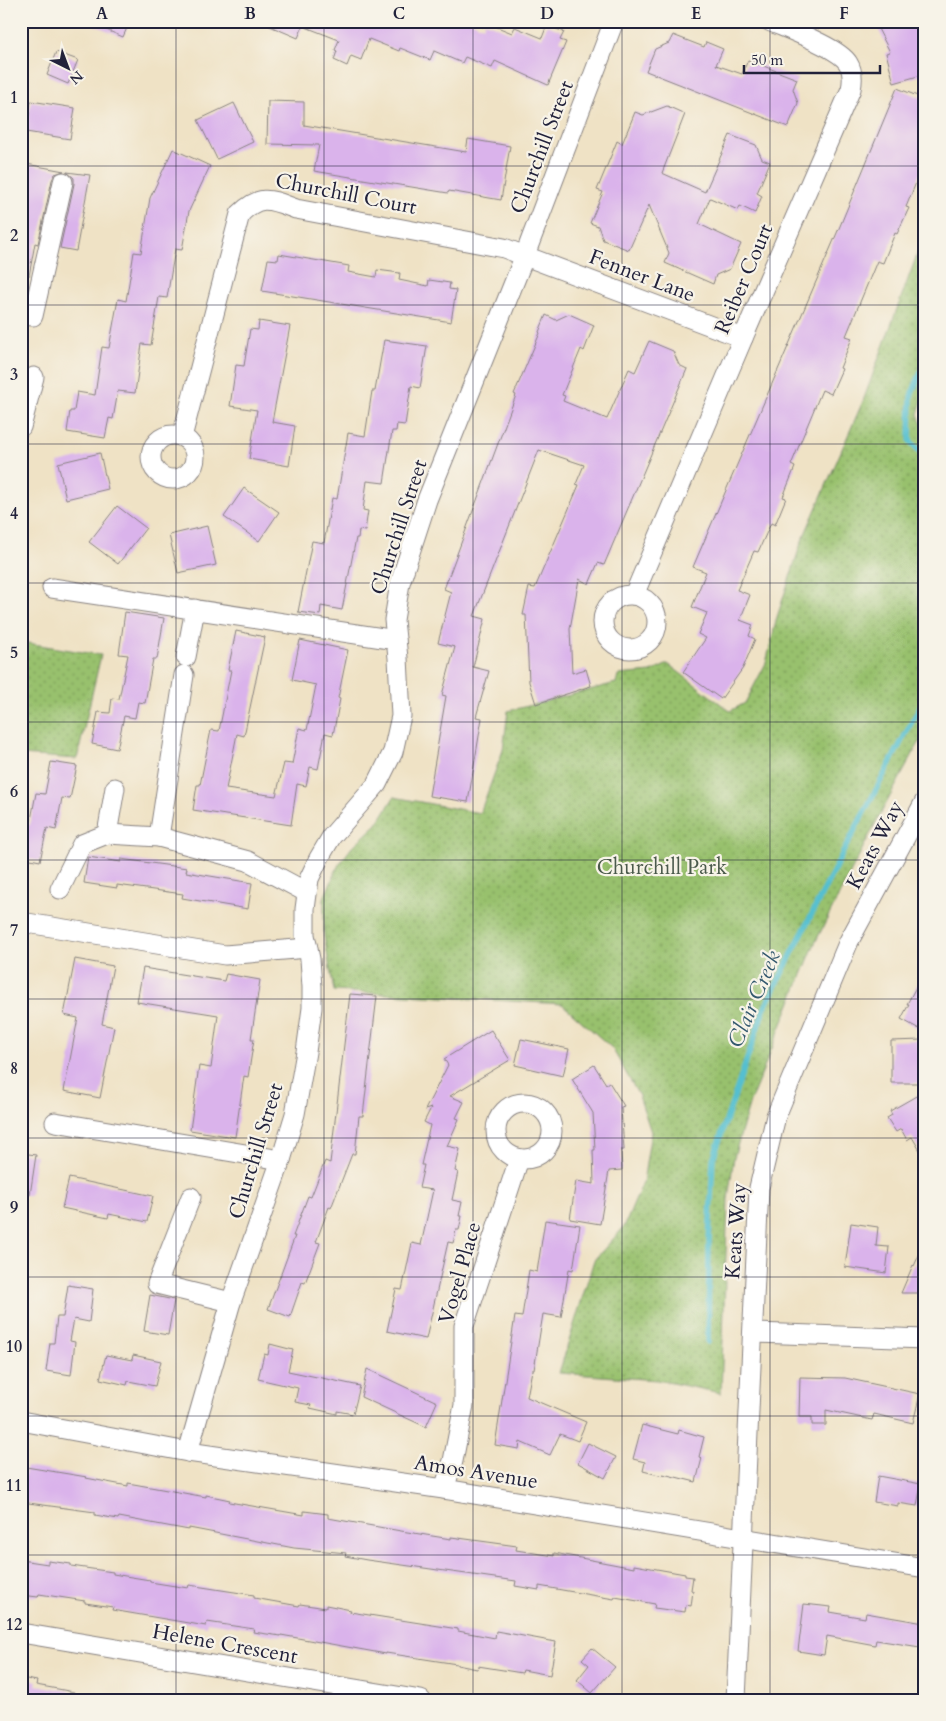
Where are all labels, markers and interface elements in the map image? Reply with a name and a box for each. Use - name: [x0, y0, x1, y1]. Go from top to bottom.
- text: A: [96, 3, 108, 25]
- text: B: [244, 3, 256, 25]
- text: C: [393, 3, 405, 25]
- text: D: [540, 3, 554, 25]
- text: E: [691, 3, 701, 25]
- text: F: [839, 3, 849, 25]
- north arrow: [42, 42, 92, 92]
- scale bar: [744, 42, 880, 74]
- text: 50 m: [751, 50, 783, 70]
- text: N: [65, 66, 87, 88]
- street label: Churchill Street: [503, 76, 581, 218]
- text: 1: [10, 87, 18, 109]
- street label: Churchill Court: [273, 166, 419, 222]
- street label: Reiber Court: [708, 219, 780, 339]
- text: 2: [10, 225, 18, 247]
- street label: Fenner Lane: [585, 242, 699, 310]
- text: 3: [10, 364, 18, 386]
- street label: Churchill Street: [363, 455, 435, 598]
- text: 4: [10, 503, 18, 525]
- text: 5: [10, 642, 18, 664]
- text: 6: [10, 781, 18, 803]
- street label: Keats Way: [839, 795, 911, 895]
- park label: Churchill Park: [597, 853, 728, 882]
- text: 7: [10, 920, 18, 942]
- water label: Clair Creek: [720, 946, 788, 1052]
- text: 8: [10, 1058, 18, 1080]
- street label: Churchill Street: [222, 1079, 291, 1222]
- street label: Keats Way: [718, 1182, 754, 1280]
- text: 9: [10, 1197, 18, 1219]
- street label: Vogel Place: [432, 1219, 488, 1327]
- text: 10: [6, 1336, 22, 1358]
- street label: Amos Avenue: [412, 1448, 540, 1496]
- text: 11: [6, 1475, 22, 1497]
- text: 12: [6, 1614, 22, 1636]
- street label: Helene Crescent: [150, 1617, 300, 1671]

